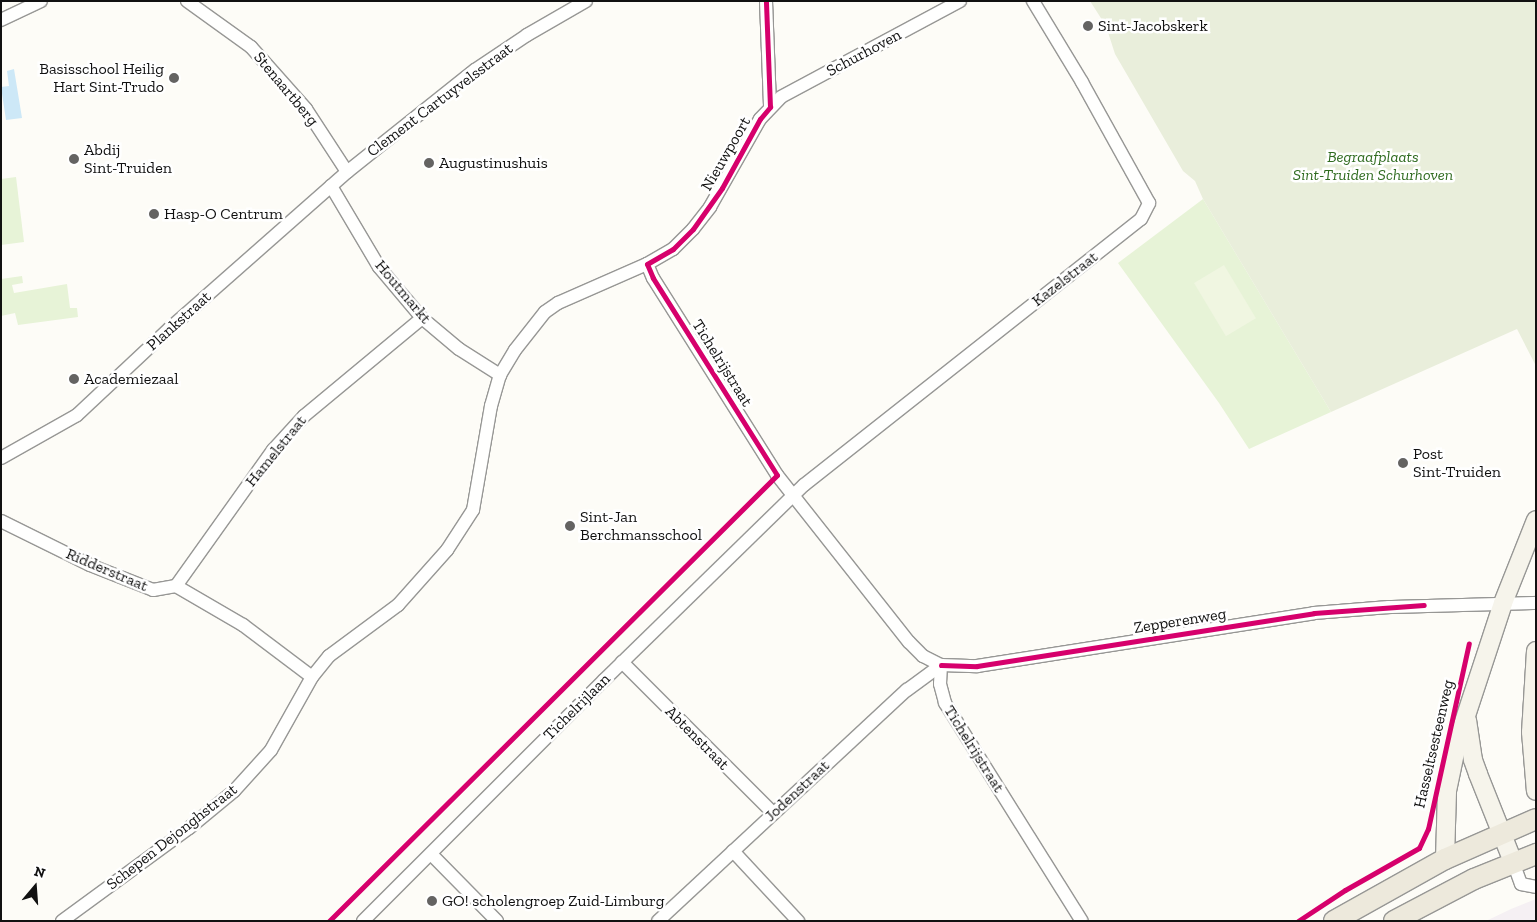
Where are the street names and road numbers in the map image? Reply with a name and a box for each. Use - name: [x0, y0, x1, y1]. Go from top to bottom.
- street label: Schurhoven: [823, 25, 905, 81]
- street label: Clement Cartuyvelsstraat: [363, 39, 517, 161]
- street label: Stenaartberg: [249, 48, 323, 130]
- street label: Nieuwpoort: [697, 113, 755, 195]
- street label: Kazelstraat: [1028, 247, 1102, 311]
- street label: Houtmarkt: [371, 256, 435, 328]
- street label: Plankstraat: [143, 287, 215, 355]
- street label: Tichelrijstraat: [688, 316, 756, 410]
- street label: Hamelstraat: [241, 411, 311, 491]
- street label: Ridderstraat: [63, 544, 151, 596]
- street label: Zepperenweg: [1132, 604, 1228, 638]
- street label: Tichelrijlaan: [540, 670, 614, 744]
- street label: Hasseltsesteenweg: [1410, 678, 1458, 810]
- street label: Abtenstraat: [661, 702, 733, 774]
- street label: Tichelrijstraat: [940, 702, 1008, 796]
- street label: Jodenstraat: [761, 756, 833, 826]
- street label: Schepen Dejonghstraat: [103, 780, 241, 894]

